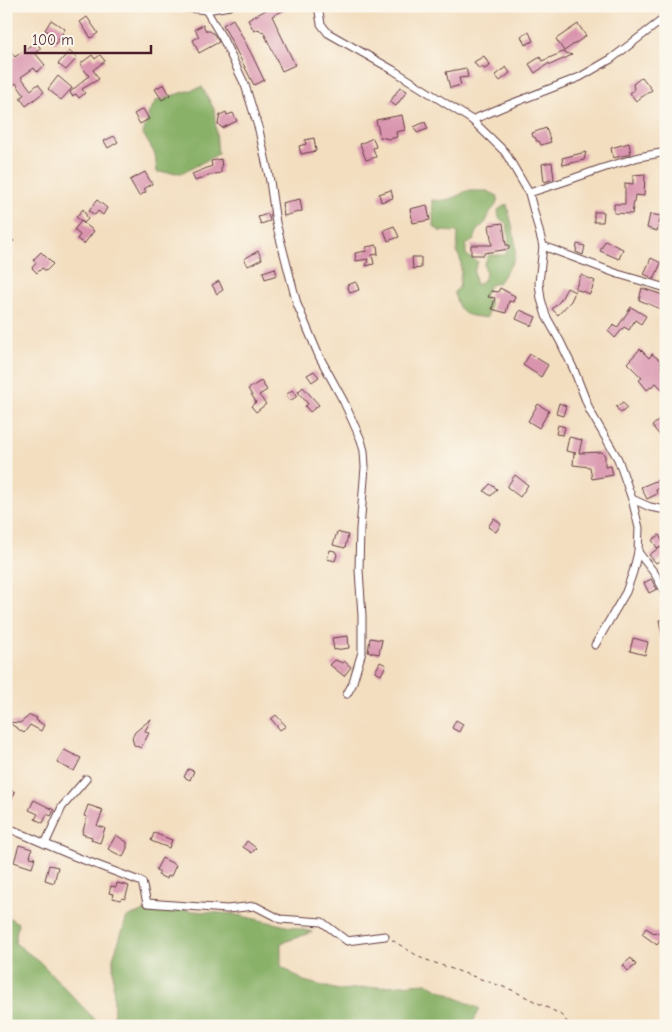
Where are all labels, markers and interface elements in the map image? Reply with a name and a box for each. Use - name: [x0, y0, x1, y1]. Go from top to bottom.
- scale bar: [25, 22, 151, 54]
- text: 100 m: [32, 31, 74, 49]

